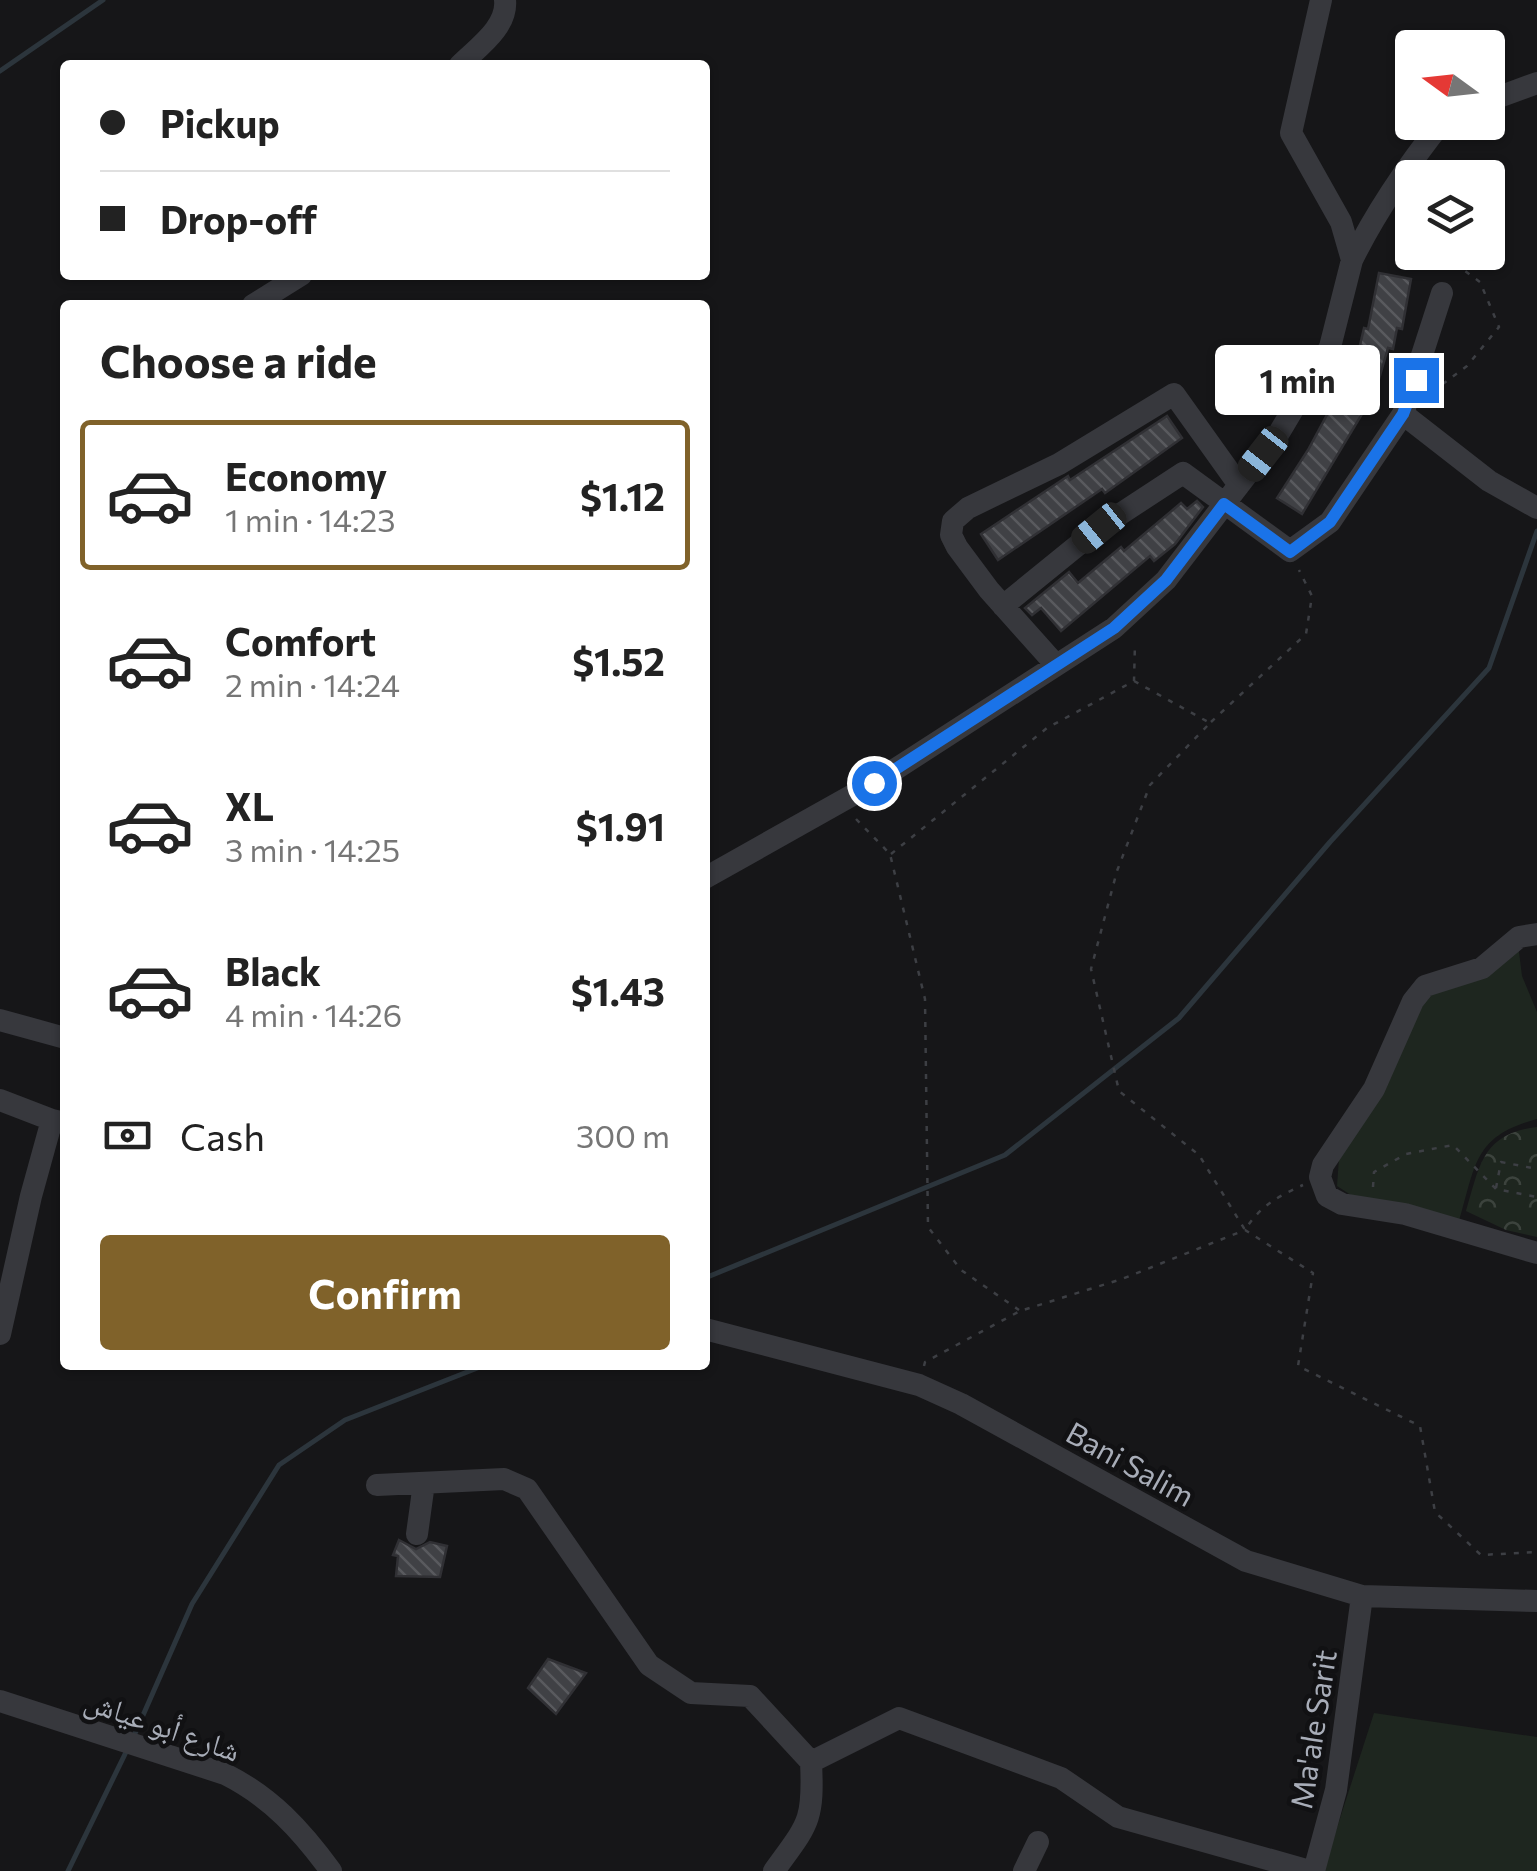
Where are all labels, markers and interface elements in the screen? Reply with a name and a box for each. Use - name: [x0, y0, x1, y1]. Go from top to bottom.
- north arrow: [1395, 30, 1505, 140]
- map controls: [1395, 30, 1505, 270]
- text: Pickup: [160, 99, 280, 146]
- button: layers: [1395, 160, 1505, 270]
- text: Drop-off: [160, 195, 317, 242]
- text: Choose a ride: [100, 332, 377, 387]
- callout: 1 min: [1216, 345, 1381, 415]
- route end: [1394, 358, 1439, 403]
- text: 1 min: [1260, 360, 1335, 400]
- car: [1233, 421, 1293, 487]
- icon: car: [105, 450, 195, 540]
- text: Economy: [225, 452, 387, 499]
- text: $1.12: [580, 472, 665, 519]
- car: [1066, 497, 1132, 559]
- text: 1 min · 14:23: [225, 499, 396, 539]
- icon: car: [105, 615, 195, 705]
- text: Comfort: [225, 617, 376, 664]
- text: $1.52: [572, 637, 665, 684]
- text: 2 min · 14:24: [225, 664, 400, 704]
- route start: [852, 761, 897, 806]
- icon: car: [105, 780, 195, 870]
- text: XL: [225, 782, 274, 829]
- text: $1.91: [576, 802, 665, 849]
- text: 3 min · 14:25: [225, 829, 400, 869]
- icon: car: [105, 945, 195, 1035]
- text: Black: [225, 947, 321, 994]
- text: $1.43: [571, 967, 665, 1014]
- text: 4 min · 14:26: [225, 994, 402, 1034]
- icon: cash: [100, 1108, 155, 1163]
- text: Cash: [180, 1112, 265, 1159]
- text: 300 m: [576, 1115, 670, 1155]
- button: Confirm: [100, 1235, 670, 1350]
- street label: Bani Salim: [1061, 1413, 1201, 1513]
- street label: Ma'ale Sarit: [1281, 1647, 1343, 1811]
- street label: شارع أبو عياش: [79, 1680, 246, 1771]

